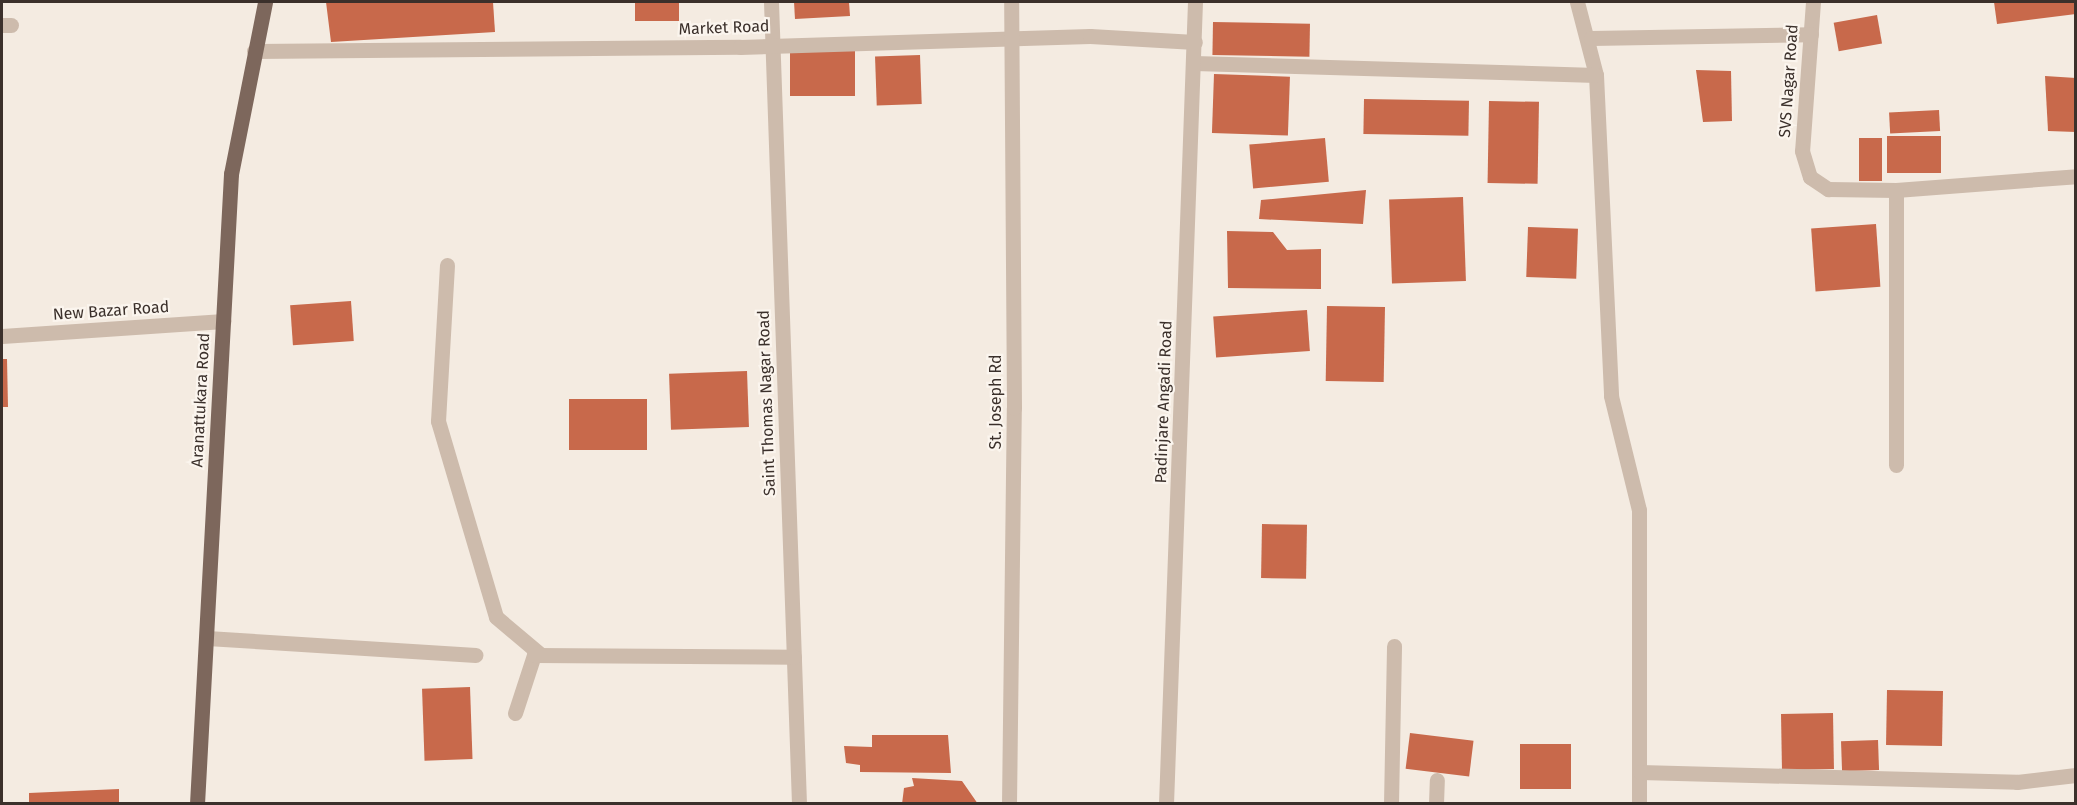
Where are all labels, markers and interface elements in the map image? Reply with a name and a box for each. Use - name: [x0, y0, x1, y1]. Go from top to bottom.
- street label: Market Road: [678, 17, 770, 39]
- street label: SVS Nagar Road: [1775, 24, 1803, 138]
- street label: New Bazar Road: [52, 297, 170, 325]
- street label: Saint Thomas Nagar Road: [754, 310, 780, 496]
- street label: Padinjare Angadi Road: [1152, 320, 1176, 484]
- street label: Aranattukara Road: [188, 332, 214, 468]
- street label: St. Joseph Rd: [986, 354, 1006, 450]

